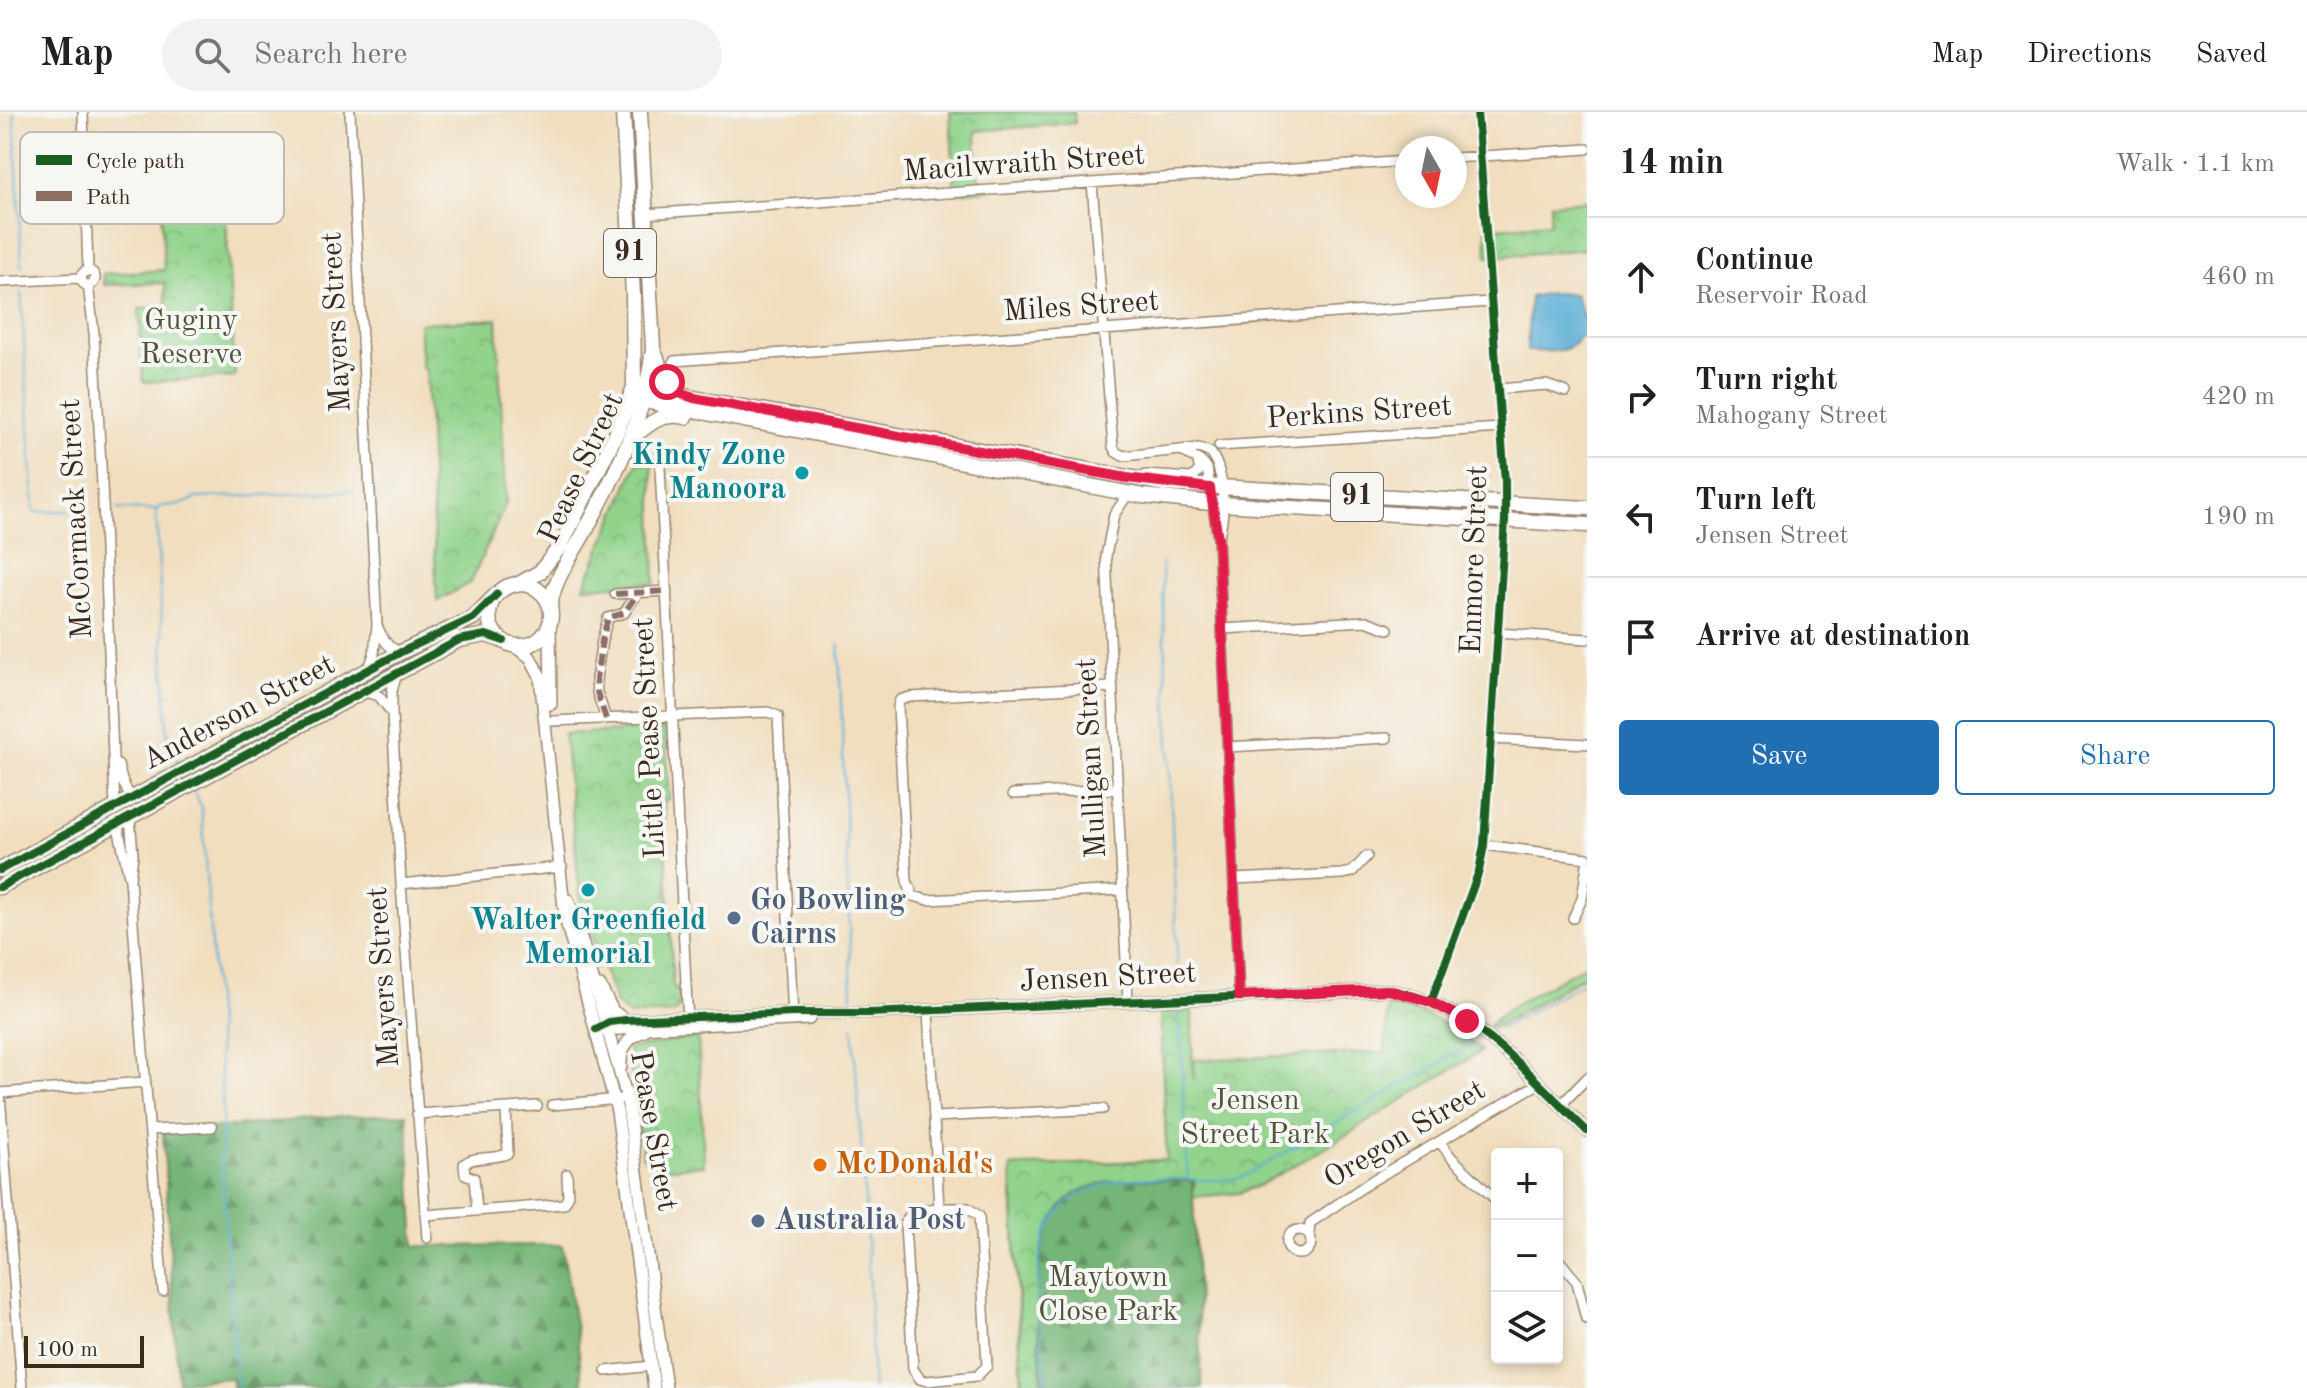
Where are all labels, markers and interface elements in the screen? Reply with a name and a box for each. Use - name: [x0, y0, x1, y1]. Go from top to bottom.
- search box: [162, 19, 722, 91]
- icon: search: [190, 33, 234, 77]
- text: Map: [40, 36, 114, 74]
- text: Search here: [254, 40, 407, 70]
- text: Map: [1931, 41, 1983, 69]
- text: Directions: [2027, 41, 2152, 69]
- text: Saved: [2196, 41, 2267, 69]
- legend: [20, 132, 284, 224]
- north arrow: [1395, 136, 1467, 208]
- street label: Macilwraith Street: [902, 141, 1146, 187]
- text: 14 min: [1619, 147, 1724, 181]
- text: Cycle path: [86, 151, 185, 173]
- text: Walk · 1.1 km: [2115, 151, 2275, 177]
- text: Path: [86, 187, 131, 209]
- road number: 91: [604, 229, 656, 277]
- street label: Mayers Street: [317, 231, 357, 413]
- text: Continue: [1695, 246, 1814, 276]
- icon: ahead: [1619, 255, 1663, 299]
- text: 460 m: [2202, 264, 2275, 290]
- text: Reservoir Road: [1695, 283, 1868, 309]
- street label: Miles Street: [1002, 287, 1160, 327]
- park label: Guginy Reserve: [140, 306, 242, 370]
- route start: [649, 364, 685, 400]
- text: Turn right: [1695, 366, 1837, 396]
- icon: right: [1619, 375, 1663, 419]
- text: 420 m: [2202, 384, 2275, 410]
- street label: Pease Street: [534, 388, 630, 548]
- street label: Perkins Street: [1265, 392, 1453, 434]
- street label: McCormack Street: [56, 398, 98, 640]
- text: Mahogany Street: [1695, 403, 1888, 429]
- place label: Kindy Zone Manoora: [632, 441, 786, 505]
- marker: Kindy Zone Manoora: [793, 464, 811, 482]
- street label: Enmore Street: [1457, 465, 1493, 655]
- road number: 91: [1331, 473, 1383, 521]
- text: Turn left: [1695, 486, 1816, 516]
- icon: left: [1619, 495, 1663, 539]
- text: 190 m: [2202, 504, 2275, 530]
- text: Jensen Street: [1695, 523, 1849, 549]
- icon: arrive: [1619, 615, 1663, 659]
- street label: Little Pease Street: [629, 617, 671, 859]
- text: Arrive at destination: [1695, 622, 1970, 652]
- street label: Anderson Street: [138, 650, 340, 776]
- street label: Mulligan Street: [1072, 657, 1112, 859]
- button: Save: [1619, 720, 1939, 795]
- button: Share: [1955, 720, 2275, 795]
- marker: Walter Greenfield Memorial: [579, 881, 597, 899]
- street label: Mayers Street: [363, 886, 405, 1068]
- place label: Go Bowling Cairns: [750, 886, 906, 950]
- place label: Walter Greenfield Memorial: [470, 906, 706, 970]
- marker: Go Bowling Cairns: [725, 909, 743, 927]
- street label: Jensen Street: [1019, 958, 1197, 998]
- route end: [1449, 1003, 1485, 1039]
- street label: Pease Street: [624, 1049, 682, 1213]
- street label: Oregon Street: [1319, 1075, 1491, 1195]
- park label: Jensen Street Park: [1180, 1086, 1330, 1150]
- map controls: [1491, 1148, 1563, 1364]
- button: +: [1491, 1148, 1563, 1220]
- place label: McDonald's: [836, 1150, 993, 1180]
- marker: McDonald's: [811, 1156, 829, 1174]
- place label: Australia Post: [774, 1206, 965, 1236]
- marker: Australia Post: [749, 1212, 767, 1230]
- button: −: [1491, 1220, 1563, 1292]
- park label: Maytown Close Park: [1038, 1263, 1178, 1327]
- button: layers: [1491, 1292, 1563, 1364]
- scale bar: [24, 1332, 144, 1368]
- text: 100 m: [36, 1339, 98, 1361]

